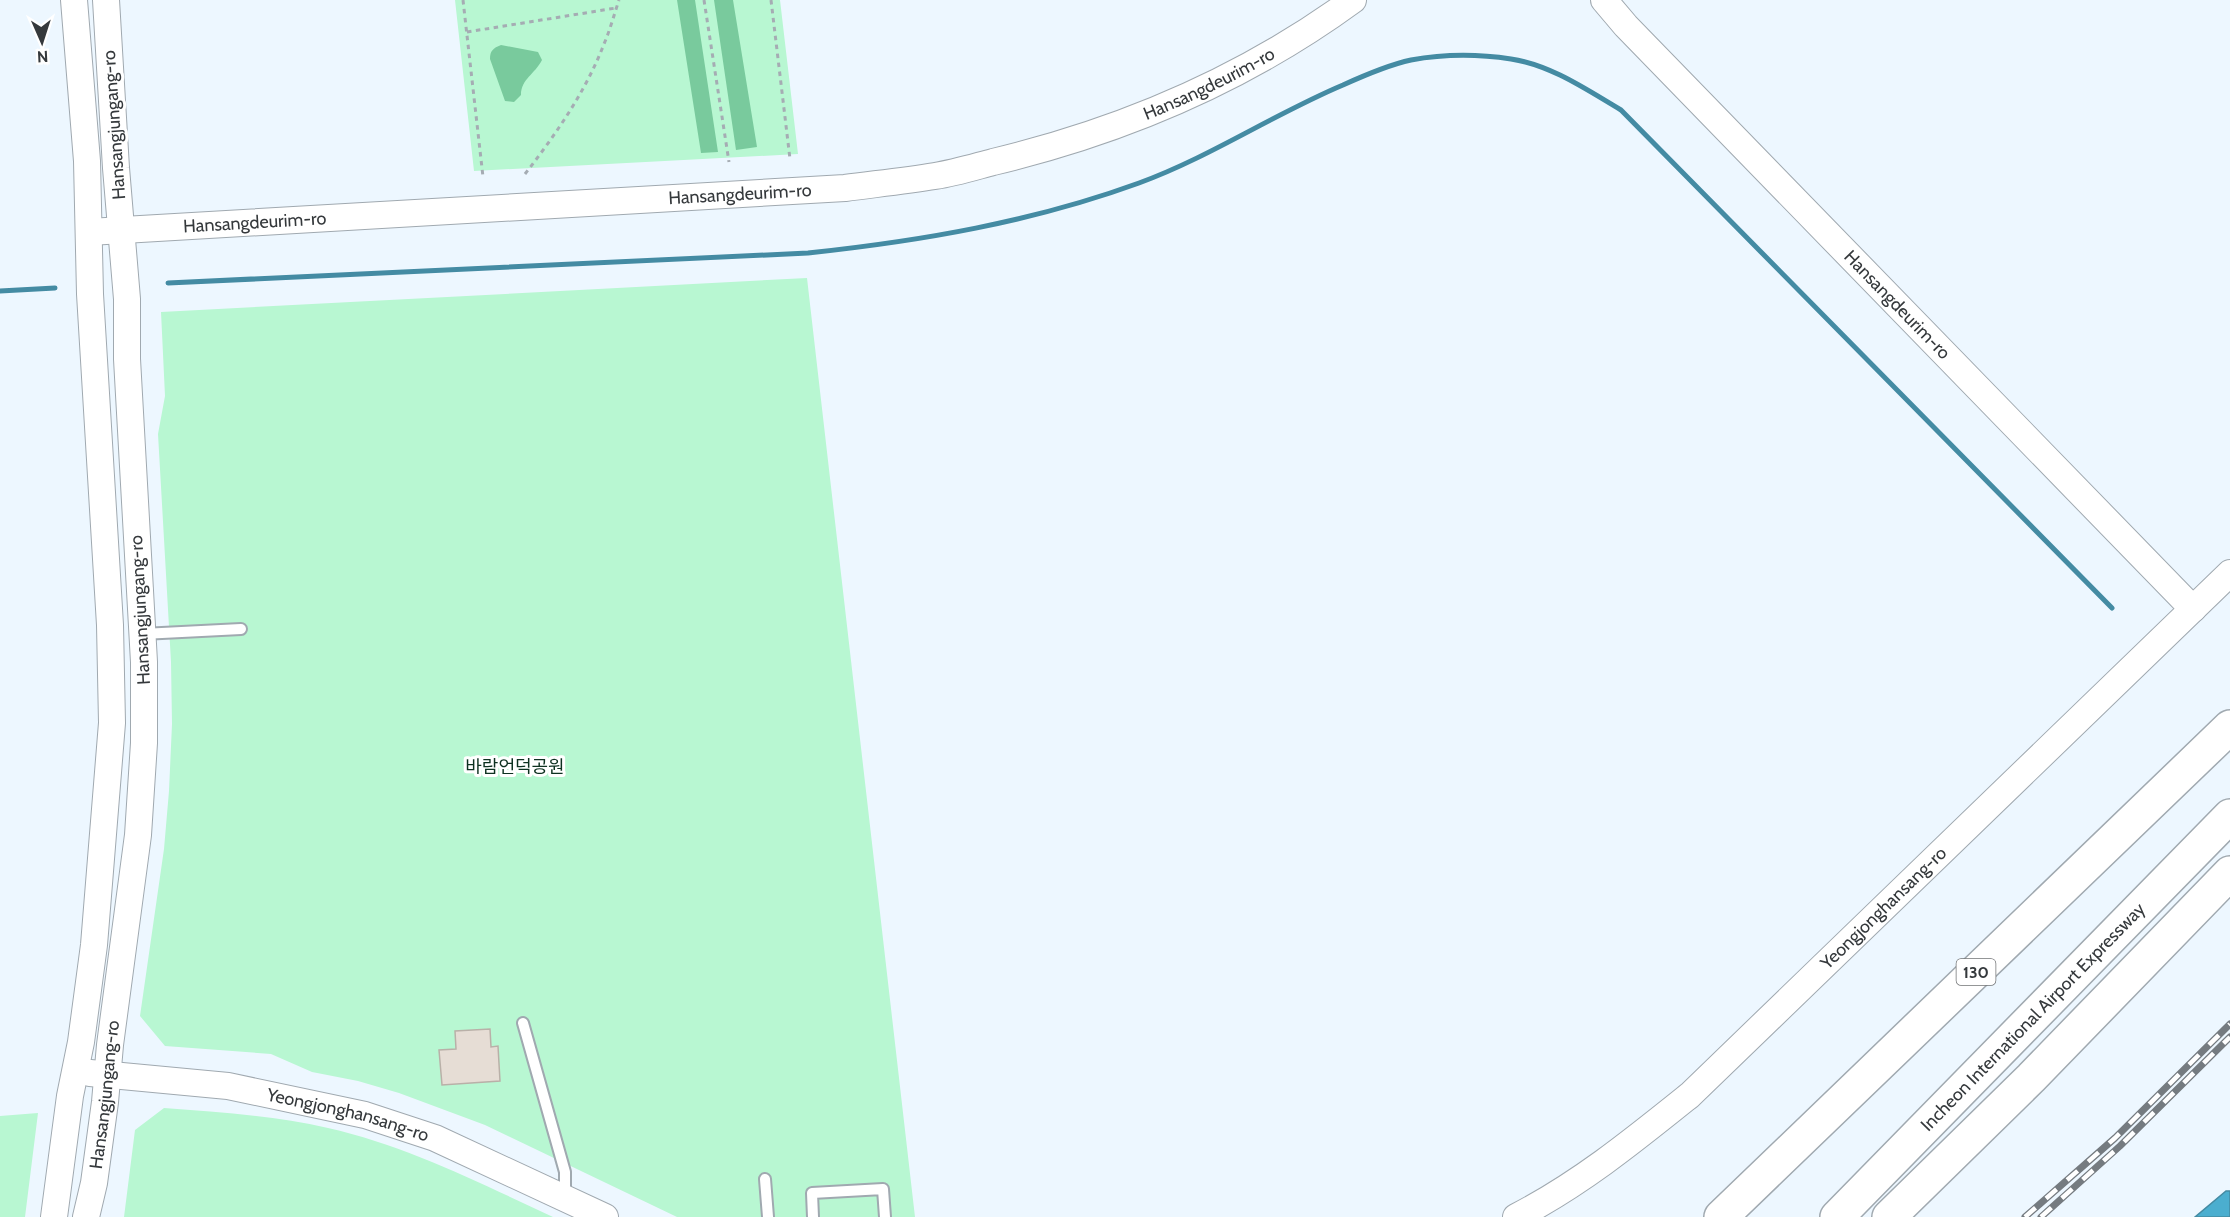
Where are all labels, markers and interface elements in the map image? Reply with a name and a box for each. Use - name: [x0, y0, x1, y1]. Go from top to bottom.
- north arrow: [12, 12, 72, 72]
- street label: Hansangdeurim-ro: [1140, 43, 1279, 125]
- text: N: [37, 47, 49, 66]
- street label: Hansangjungang-ro: [98, 50, 130, 200]
- street label: Hansangdeurim-ro: [668, 179, 812, 209]
- street label: Hansangdeurim-ro: [183, 207, 327, 238]
- street label: Hansangdeurim-ro: [1839, 246, 1955, 364]
- street label: Hansangjungang-ro: [125, 535, 155, 685]
- park label: 바람언덕공원: [465, 756, 565, 778]
- street label: Yeongjonghansang-ro: [1815, 842, 1951, 974]
- street label: Incheon International Airport Expressway: [1916, 898, 2150, 1136]
- road number: 130: [1956, 959, 1996, 985]
- street label: Hansangjungang-ro: [85, 1019, 124, 1170]
- street label: Yeongjonghansang-ro: [264, 1083, 432, 1146]

